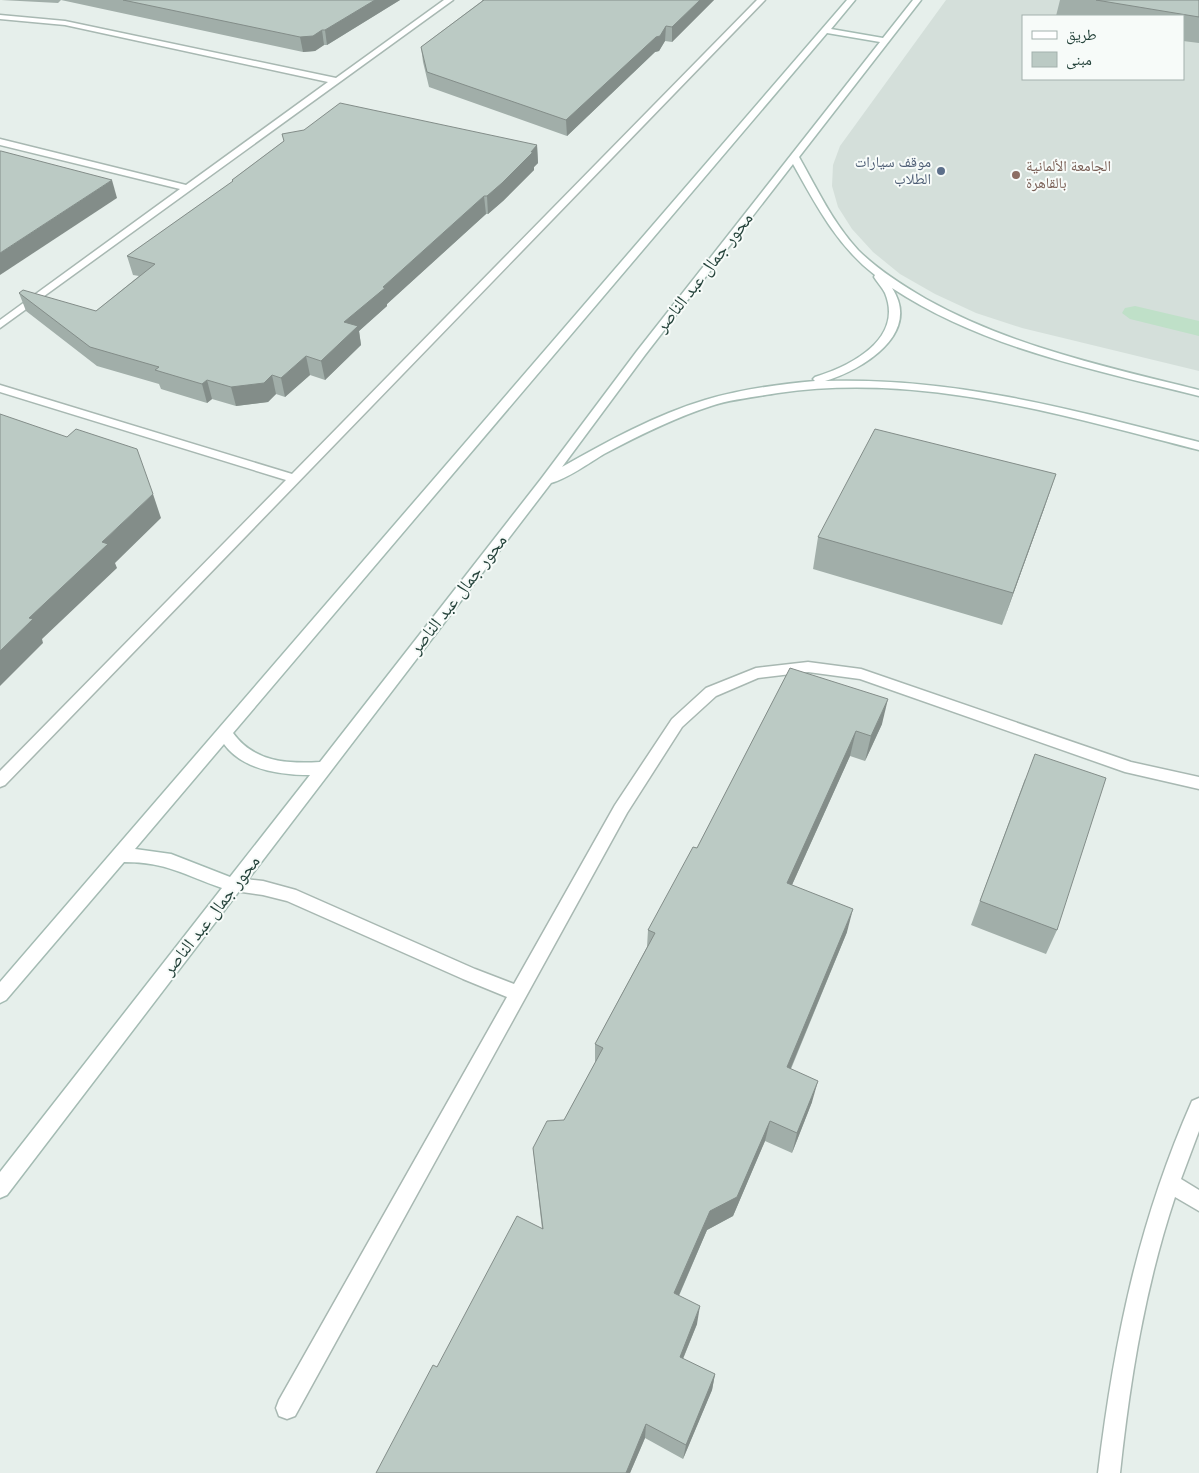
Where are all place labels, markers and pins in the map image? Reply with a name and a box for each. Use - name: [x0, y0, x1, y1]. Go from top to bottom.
- place label: موقف سيارات الطلاب: [855, 152, 931, 189]
- place label: الجامعة الألمانية بالقاهرة: [1026, 156, 1111, 193]
- marker: موقف سيارات الطلاب: [935, 165, 947, 177]
- marker: الجامعة الألمانية بالقاهرة: [1010, 169, 1022, 181]

